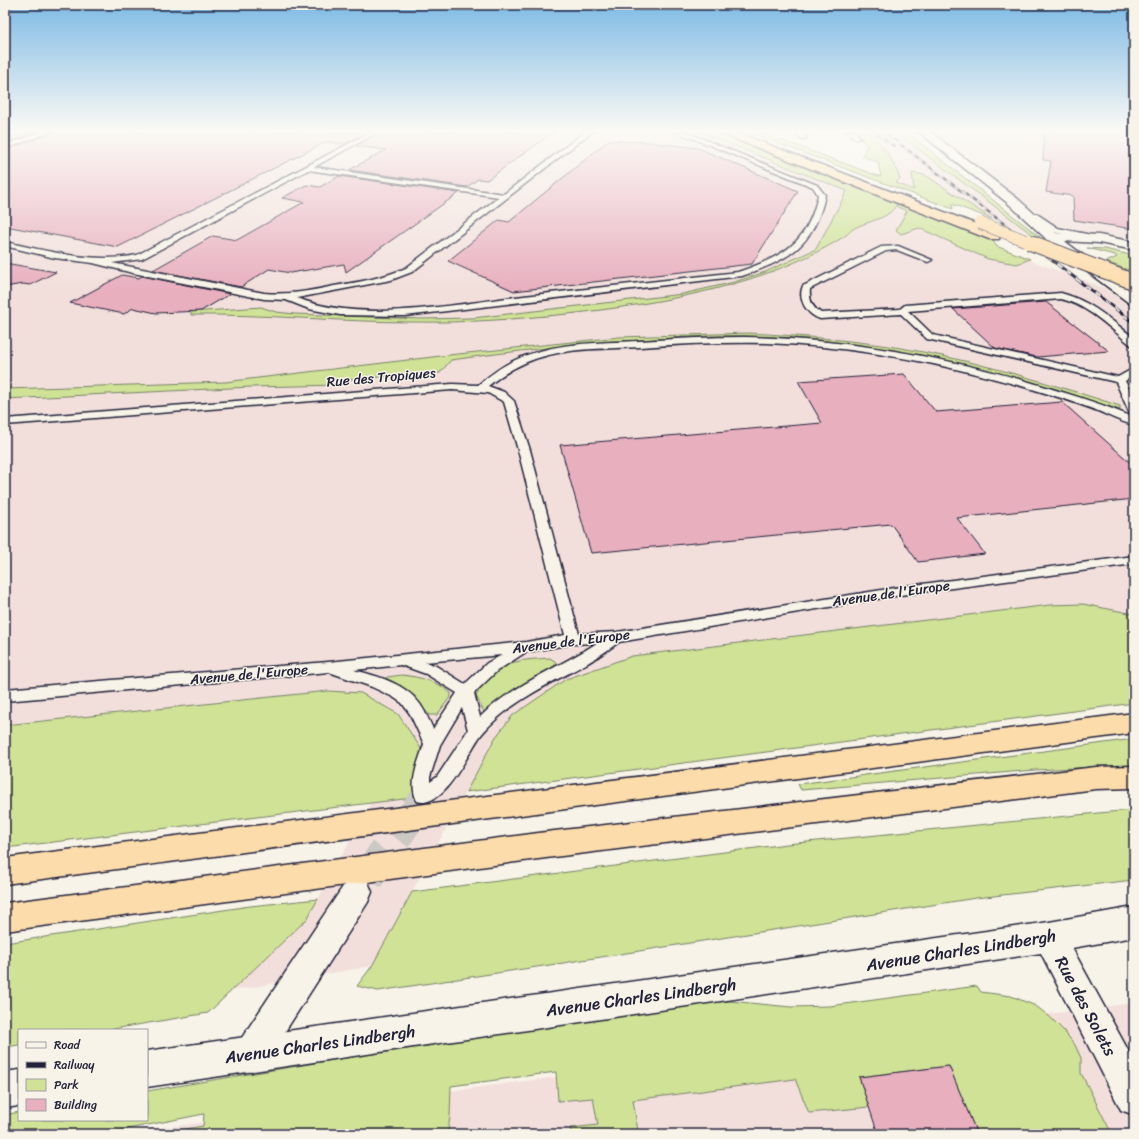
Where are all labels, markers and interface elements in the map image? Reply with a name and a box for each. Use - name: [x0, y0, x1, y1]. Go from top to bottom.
- street label: Rue des Tropiques: [325, 360, 437, 395]
- street label: Avenue de l'Europe: [830, 573, 951, 614]
- street label: Avenue de l'Europe: [510, 622, 631, 661]
- street label: Avenue de l'Europe: [188, 657, 309, 692]
- street label: Avenue Charles Lindbergh: [863, 920, 1058, 980]
- street label: Rue des Solets: [1047, 950, 1125, 1062]
- street label: Avenue Charles Lindbergh: [543, 969, 738, 1025]
- street label: Avenue Charles Lindbergh: [222, 1016, 417, 1072]
- legend: [18, 1029, 148, 1121]
- text: Road: [54, 1034, 81, 1056]
- text: Railway: [54, 1054, 95, 1076]
- text: Park: [54, 1074, 79, 1096]
- text: Building: [54, 1094, 97, 1116]

